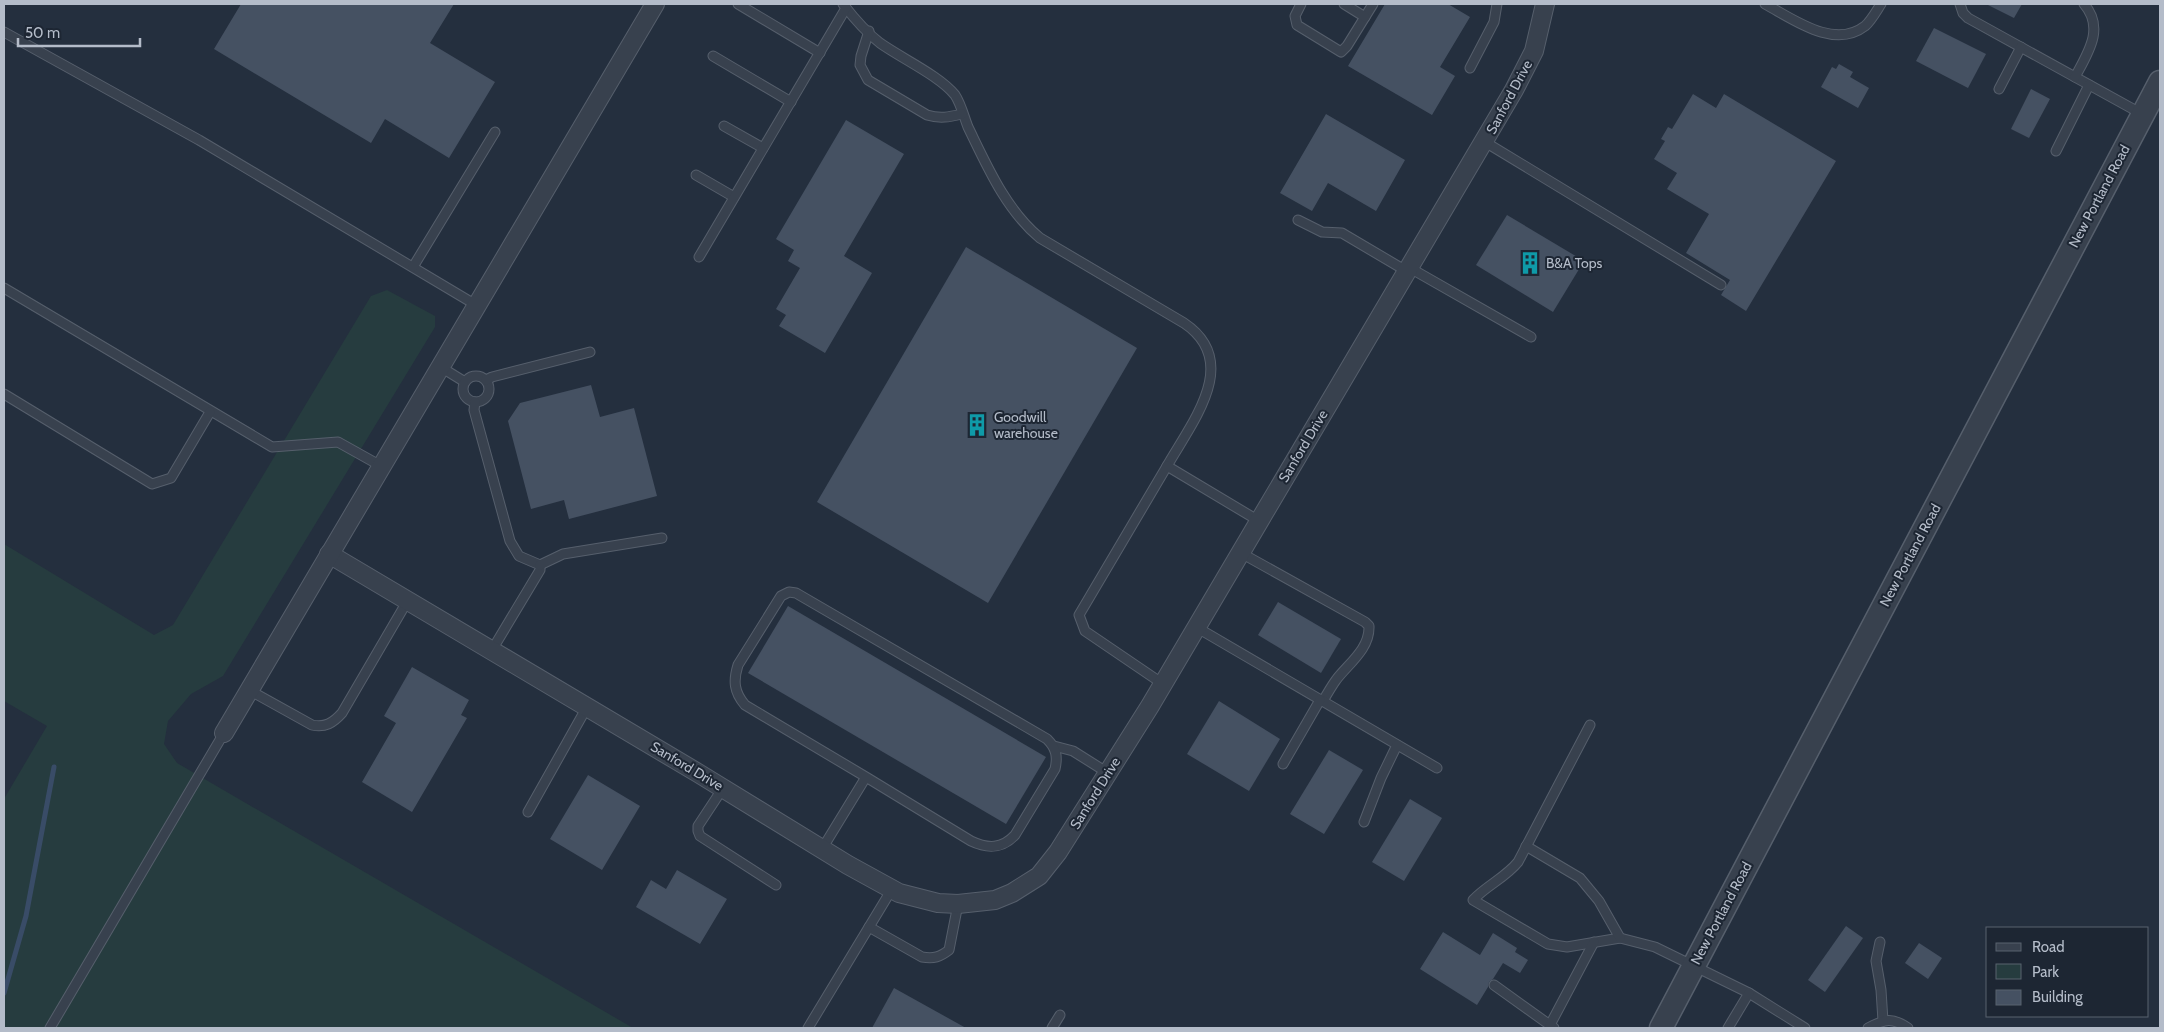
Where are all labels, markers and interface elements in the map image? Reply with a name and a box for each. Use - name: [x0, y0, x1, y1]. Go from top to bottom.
- scale bar: [18, 15, 140, 47]
- text: 50 m: [25, 24, 60, 42]
- street label: Sanford Drive: [1482, 57, 1536, 137]
- street label: New Portland Road: [2064, 141, 2134, 251]
- building icon: B&A Tops: [1517, 250, 1543, 276]
- place label: B&A Tops: [1546, 254, 1603, 272]
- street label: Sanford Drive: [1274, 406, 1332, 486]
- place label: Goodwill warehouse: [994, 408, 1058, 442]
- building icon: Goodwill warehouse: [964, 412, 990, 438]
- street label: New Portland Road: [1875, 500, 1945, 610]
- street label: Sanford Drive: [647, 737, 727, 795]
- street label: Sanford Drive: [1066, 754, 1124, 832]
- street label: New Portland Road: [1686, 858, 1756, 968]
- legend: [1986, 927, 2149, 1017]
- text: Road: [2032, 938, 2065, 956]
- text: Park: [2032, 963, 2059, 981]
- text: Building: [2032, 988, 2083, 1006]

